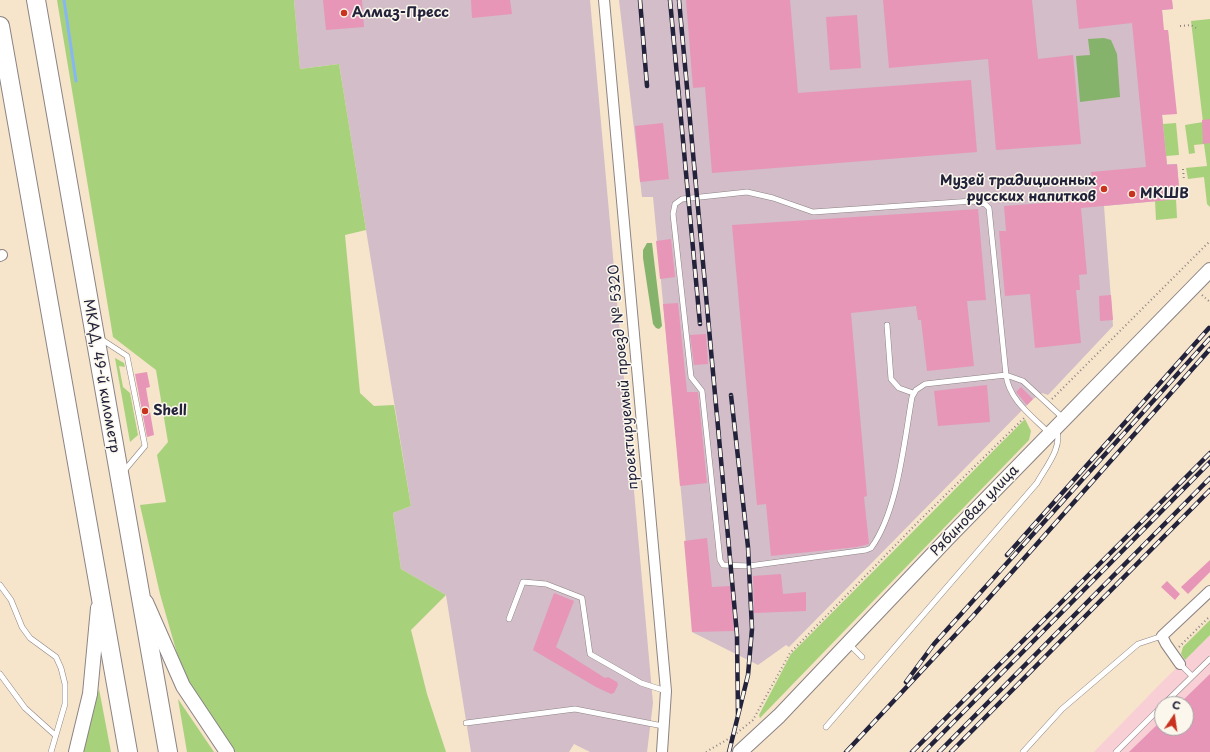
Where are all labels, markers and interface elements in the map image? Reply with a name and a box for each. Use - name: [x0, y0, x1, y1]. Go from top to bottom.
- place label: Алмаз-Пресс: [352, 5, 449, 21]
- marker: Алмаз-Пресс: [339, 8, 349, 18]
- place label: Музей традиционных русских напитков: [940, 173, 1096, 206]
- marker: Музей традиционных русских напитков: [1099, 184, 1109, 194]
- place label: МКШВ: [1140, 186, 1189, 202]
- marker: МКШВ: [1127, 189, 1137, 199]
- street label: проектируемый проезд № 5320: [606, 264, 642, 490]
- street label: МКАД, 49-й километр: [79, 298, 123, 454]
- place label: Shell: [153, 403, 187, 419]
- marker: Shell: [140, 406, 150, 416]
- street label: Рябиновая улица: [927, 462, 1023, 560]
- north arrow: [1154, 696, 1194, 736]
- text: С: [1171, 696, 1183, 714]

